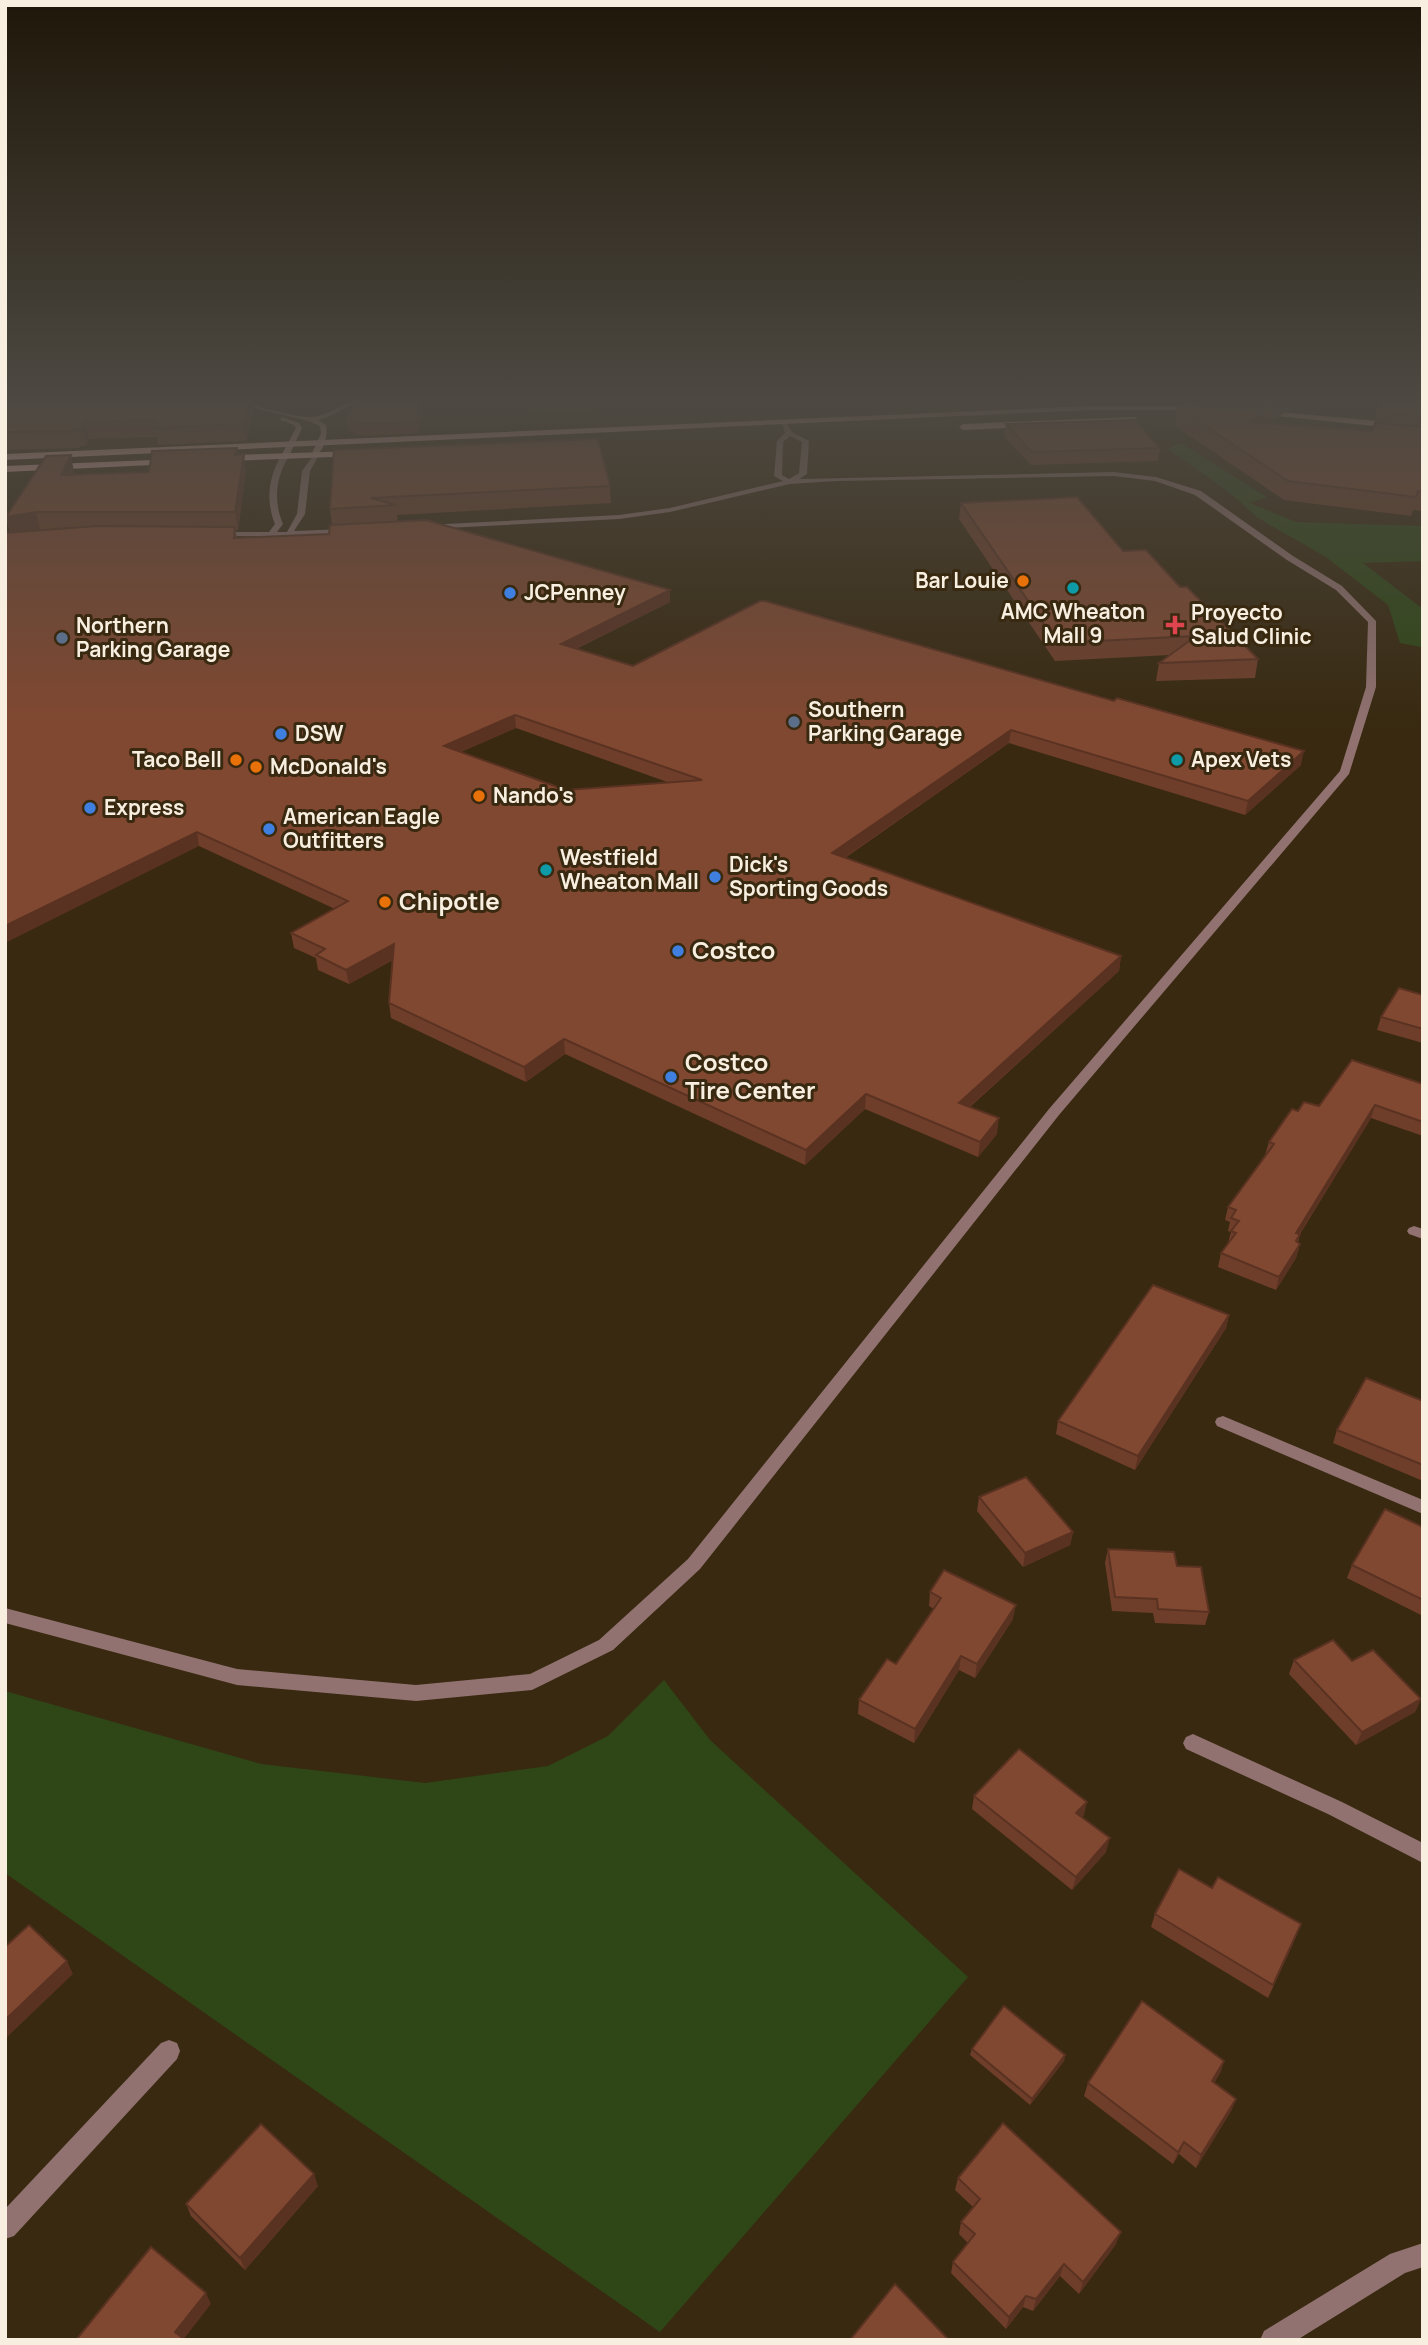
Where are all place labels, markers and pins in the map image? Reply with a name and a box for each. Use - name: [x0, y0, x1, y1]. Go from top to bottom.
- place label: Bar Louie: [915, 566, 1009, 594]
- marker: Bar Louie: [1015, 573, 1031, 589]
- place label: JCPenney: [524, 578, 626, 606]
- marker: AMC Wheaton Mall 9: [1065, 580, 1081, 596]
- marker: JCPenney: [502, 585, 518, 601]
- place label: AMC Wheaton Mall 9: [1001, 597, 1145, 649]
- place label: Proyecto Salud Clinic: [1191, 598, 1312, 650]
- place label: Northern Parking Garage: [76, 611, 230, 663]
- marker: Proyecto Salud Clinic: [1165, 615, 1185, 635]
- marker: Northern Parking Garage: [54, 630, 70, 646]
- place label: Southern Parking Garage: [808, 695, 962, 747]
- marker: Southern Parking Garage: [786, 714, 802, 730]
- place label: DSW: [295, 719, 344, 747]
- marker: DSW: [273, 726, 289, 742]
- place label: Taco Bell: [132, 745, 222, 773]
- place label: Apex Vets: [1191, 745, 1291, 773]
- marker: Taco Bell: [228, 752, 244, 768]
- place label: McDonald's: [270, 752, 387, 780]
- marker: Apex Vets: [1169, 752, 1185, 768]
- marker: McDonald's: [248, 759, 264, 775]
- place label: Nando's: [493, 781, 574, 809]
- marker: Nando's: [471, 788, 487, 804]
- place label: Express: [104, 793, 184, 821]
- marker: Express: [82, 800, 98, 816]
- place label: American Eagle Outfitters: [283, 802, 440, 854]
- marker: American Eagle Outfitters: [261, 821, 277, 837]
- place label: Westfield Wheaton Mall: [560, 843, 699, 895]
- place label: Dick's Sporting Goods: [729, 850, 888, 902]
- marker: Westfield Wheaton Mall: [538, 862, 554, 878]
- marker: Dick's Sporting Goods: [707, 869, 723, 885]
- place label: Chipotle: [399, 884, 500, 917]
- marker: Chipotle: [377, 894, 393, 910]
- place label: Costco: [692, 933, 775, 966]
- marker: Costco: [670, 943, 686, 959]
- place label: Costco Tire Center: [685, 1045, 815, 1106]
- marker: Costco Tire Center: [663, 1069, 679, 1085]

